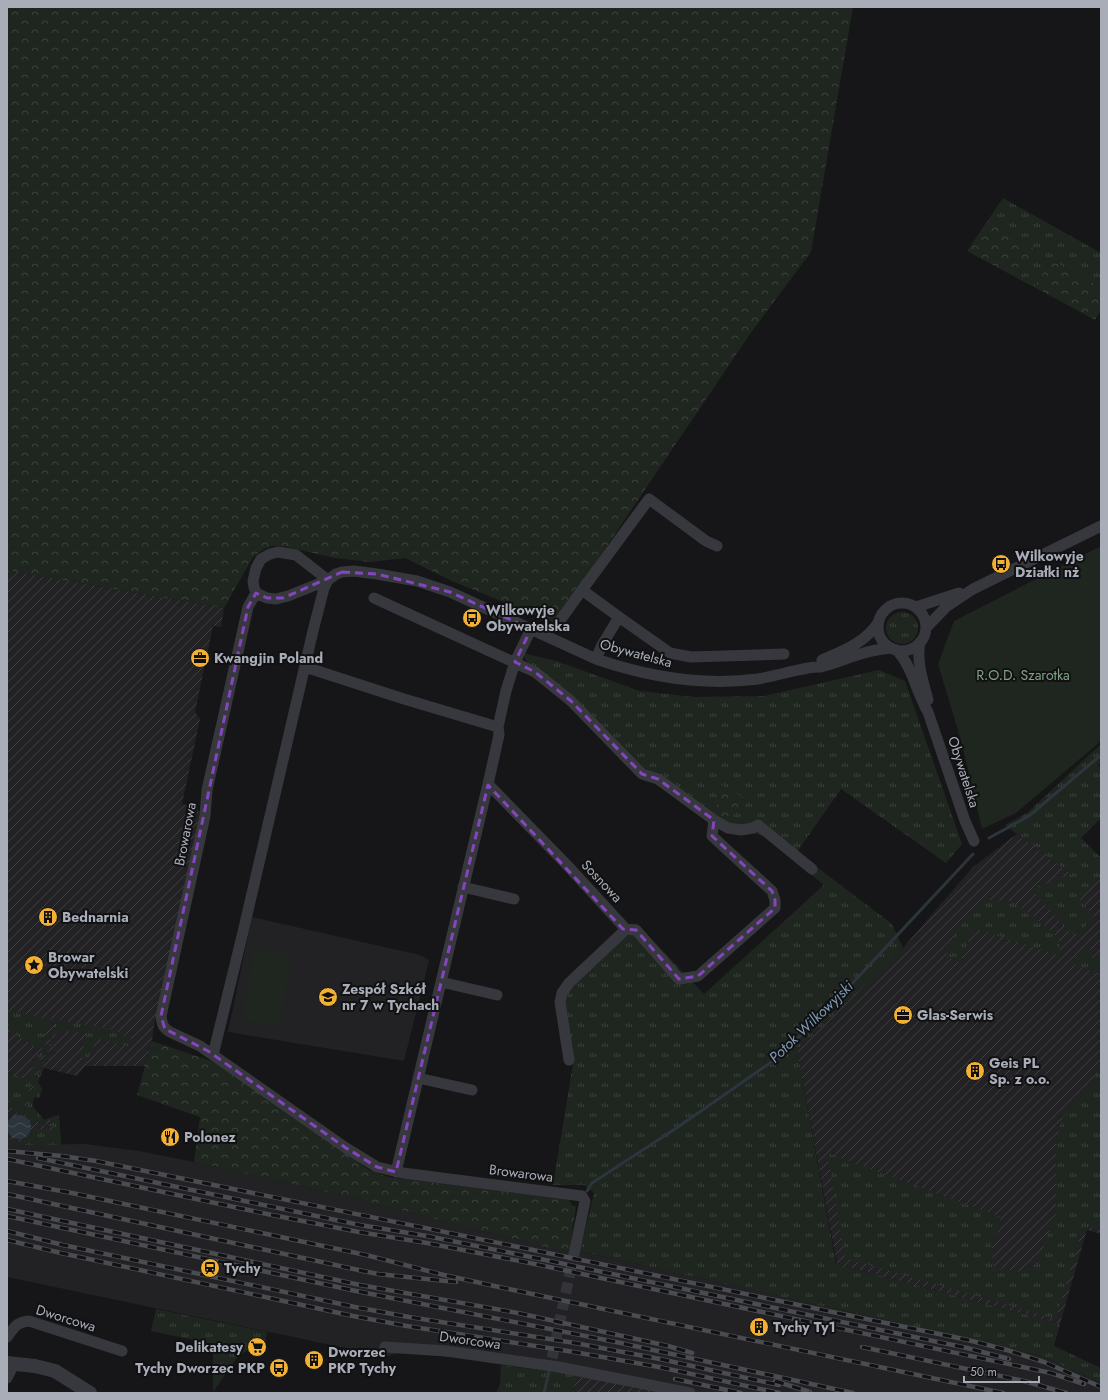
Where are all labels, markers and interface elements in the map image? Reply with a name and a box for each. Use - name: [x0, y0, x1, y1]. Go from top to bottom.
- place label: Wilkowyje Działki nż: [1015, 546, 1084, 582]
- bus stop icon: Wilkowyje Działki nż: [990, 553, 1012, 575]
- place label: Wilkowyje Obywatelska: [486, 600, 570, 636]
- bus stop icon: Wilkowyje Obywatelska: [461, 607, 483, 629]
- street label: Obywatelska: [598, 634, 674, 672]
- office icon: Kwangjin Poland: [189, 647, 211, 669]
- place label: Kwangjin Poland: [214, 648, 323, 668]
- park label: R.O.D. Szarotka: [976, 665, 1070, 685]
- street label: Obywatelska: [943, 734, 985, 810]
- street label: Browarowa: [169, 800, 201, 868]
- street label: Sosnowa: [577, 855, 627, 907]
- building icon: Bednarnia: [37, 906, 59, 928]
- place label: Bednarnia: [62, 907, 129, 927]
- place label: Browar Obywatelski: [48, 947, 129, 983]
- place icon: Browar Obywatelski: [23, 954, 45, 976]
- water label: Potok Wilkowyjski: [764, 976, 858, 1068]
- place label: Zespół Szkół nr 7 w Tychach: [342, 979, 439, 1015]
- school or university icon: Zespół Szkół nr 7 w Tychach: [317, 986, 339, 1008]
- office icon: Glas-Serwis: [892, 1004, 914, 1026]
- place label: Glas-Serwis: [917, 1005, 994, 1025]
- place label: Geis PL Sp. z o.o.: [989, 1053, 1050, 1089]
- building icon: Geis PL Sp. z o.o.: [964, 1060, 986, 1082]
- restaurant icon: Polonez: [159, 1126, 181, 1148]
- place label: Polonez: [184, 1127, 236, 1147]
- street label: Browarowa: [488, 1159, 554, 1187]
- station icon: Tychy: [199, 1257, 221, 1279]
- place label: Tychy: [224, 1258, 261, 1278]
- street label: Dworcowa: [34, 1299, 98, 1337]
- building icon: Tychy Ty1: [748, 1316, 770, 1338]
- place label: Tychy Ty1: [773, 1317, 836, 1337]
- street label: Dworcowa: [438, 1326, 502, 1354]
- supermarket icon: Delikatesy: [246, 1336, 268, 1358]
- place label: Delikatesy: [175, 1337, 244, 1357]
- place label: Dworzec PKP Tychy: [328, 1342, 397, 1378]
- building icon: Dworzec PKP Tychy: [303, 1349, 325, 1371]
- bus stop icon: Tychy Dworzec PKP: [268, 1357, 290, 1379]
- place label: Tychy Dworzec PKP: [135, 1358, 265, 1378]
- scale bar: [964, 1358, 1039, 1384]
- text: 50 m: [970, 1363, 997, 1381]

